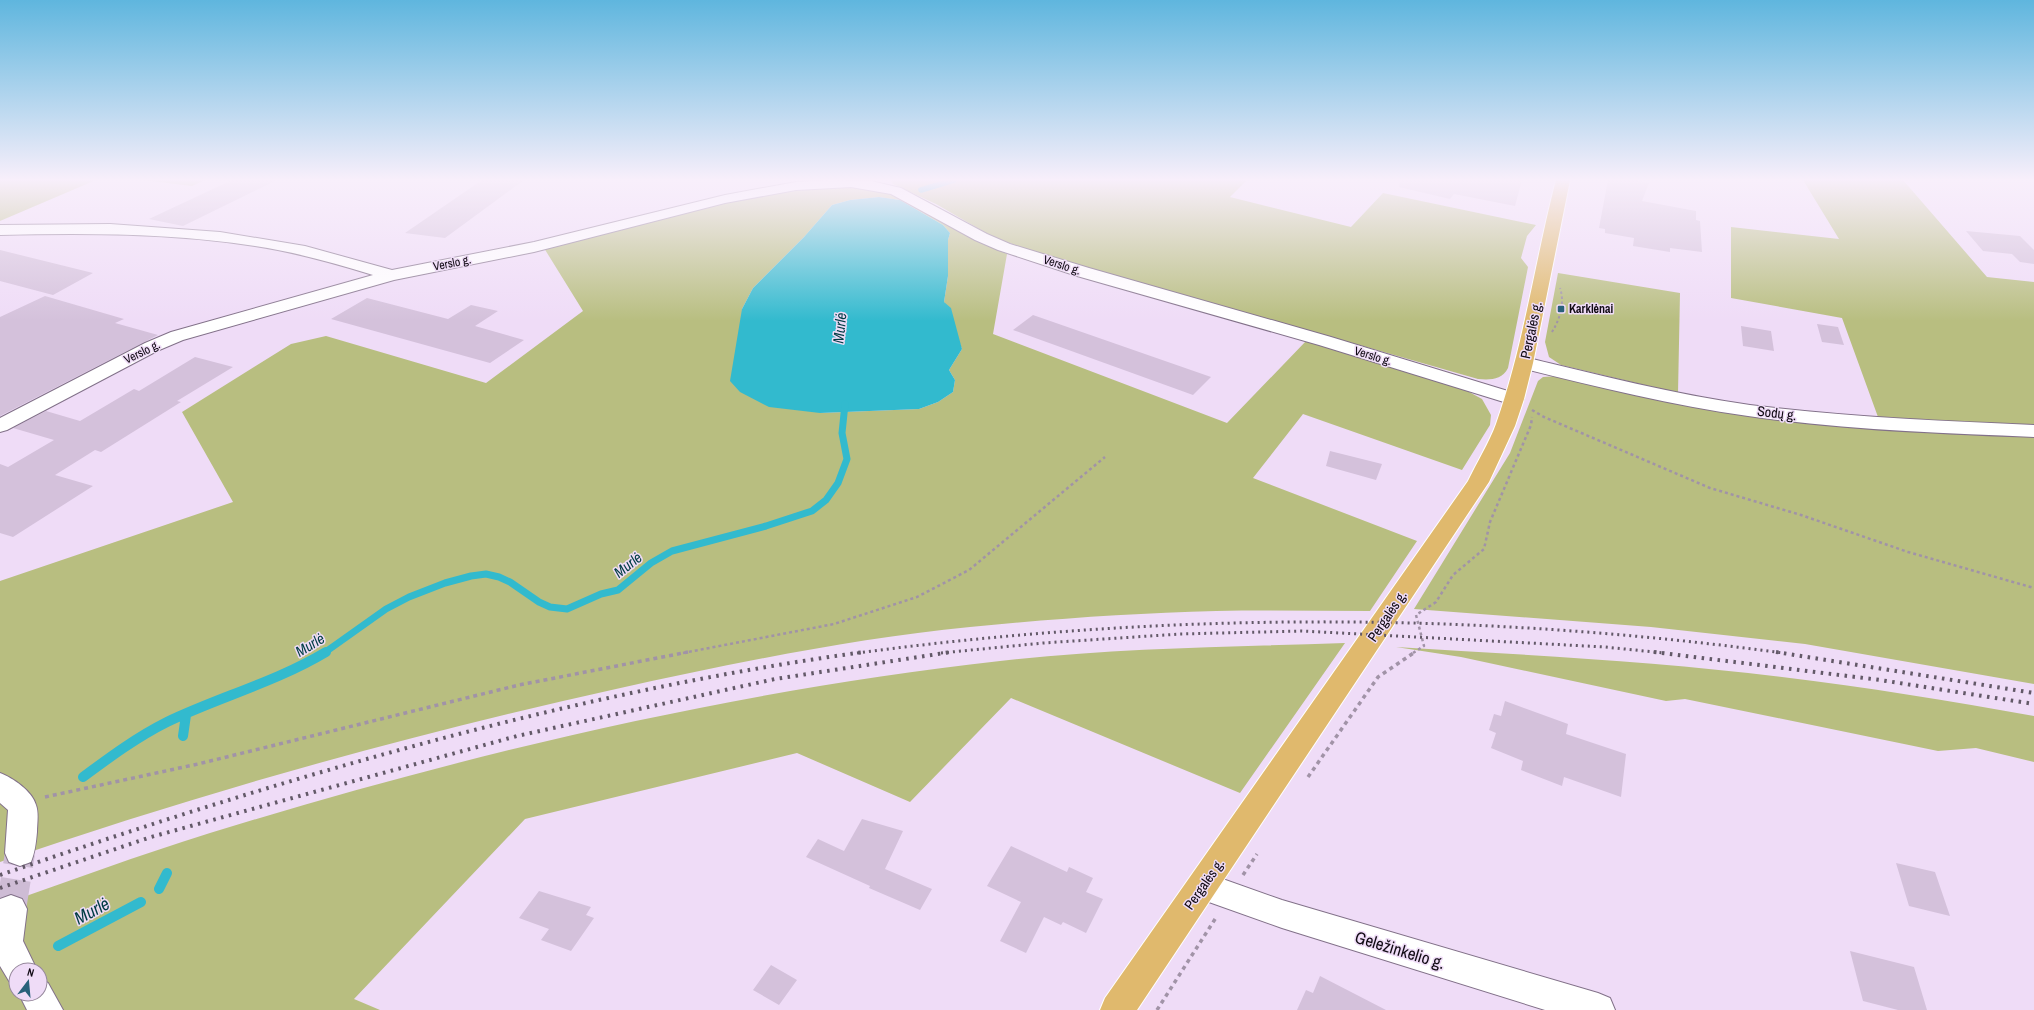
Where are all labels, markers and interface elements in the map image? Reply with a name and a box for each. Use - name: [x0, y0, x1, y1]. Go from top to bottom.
- street label: Verslo g.: [432, 251, 472, 275]
- street label: Verslo g.: [1041, 251, 1083, 279]
- street label: Pergalės g.: [1516, 300, 1546, 360]
- place label: Karklėnai: [1569, 301, 1614, 317]
- marker: Karklėnai: [1556, 304, 1566, 314]
- water label: Murlė: [827, 311, 852, 344]
- street label: Verslo g.: [121, 336, 163, 368]
- street label: Verslo g.: [1352, 343, 1394, 369]
- street label: Sodų g.: [1756, 402, 1798, 424]
- water label: Murlė: [609, 547, 646, 582]
- street label: Pergalės g.: [1363, 587, 1411, 645]
- water label: Murlė: [291, 628, 328, 661]
- street label: Pergalės g.: [1180, 855, 1228, 913]
- water label: Murlė: [70, 891, 114, 930]
- street label: Geležinkelio g.: [1352, 925, 1448, 974]
- north arrow: [8, 962, 48, 1002]
- text: N: [26, 965, 36, 980]

